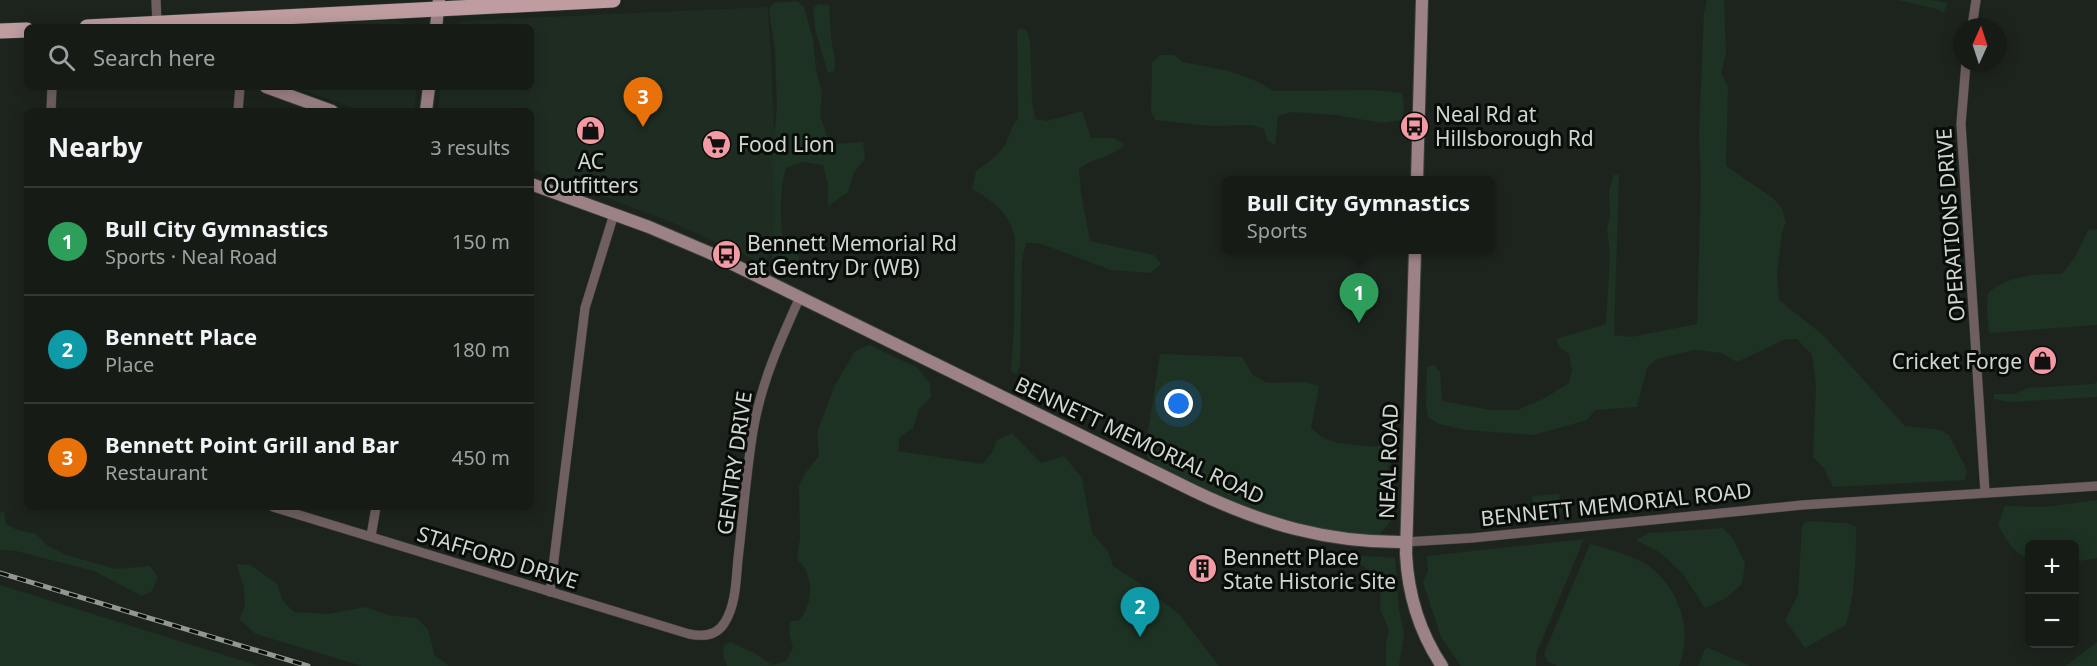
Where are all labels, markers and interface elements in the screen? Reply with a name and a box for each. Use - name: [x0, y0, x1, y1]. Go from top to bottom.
- north arrow: [1953, 18, 2007, 72]
- search box: [24, 24, 534, 90]
- icon: search: [45, 41, 78, 74]
- text: Search here: [93, 42, 215, 72]
- pin: 3: [624, 78, 662, 127]
- place label: Neal Rd at Hillsborough Rd: [1435, 100, 1594, 152]
- bus stop icon: Neal Rd at Hillsborough Rd: [1398, 110, 1430, 142]
- shop icon: AC Outfitters: [575, 114, 607, 146]
- street label: OPERATIONS DRIVE: [1929, 127, 1971, 323]
- supermarket icon: Food Lion: [701, 128, 733, 160]
- text: Nearby: [48, 129, 143, 165]
- place label: Food Lion: [738, 130, 835, 158]
- text: 3 results: [430, 134, 510, 161]
- place label: AC Outfitters: [543, 147, 639, 199]
- popup: [1222, 176, 1495, 254]
- text: Bull City Gymnastics: [1247, 187, 1470, 217]
- text: Bull City Gymnastics: [105, 213, 328, 243]
- text: Sports: [1247, 217, 1307, 244]
- text: 1: [62, 228, 73, 255]
- text: 150 m: [452, 228, 510, 255]
- place label: Bennett Memorial Rd at Gentry Dr (WB): [747, 229, 957, 281]
- bus stop icon: Bennett Memorial Rd at Gentry Dr (WB): [710, 239, 742, 271]
- text: Sports · Neal Road: [105, 243, 277, 270]
- pin: 1: [1340, 274, 1378, 323]
- text: Bennett Place: [105, 321, 257, 351]
- text: 2: [62, 336, 73, 363]
- text: 180 m: [452, 336, 510, 363]
- shop icon: Cricket Forge: [2027, 345, 2059, 377]
- place label: Cricket Forge: [1892, 347, 2022, 375]
- text: Place: [105, 351, 154, 378]
- street label: BENNETT MEMORIAL ROAD: [1011, 370, 1269, 510]
- street label: GENTRY DRIVE: [710, 389, 758, 537]
- your location: [1164, 389, 1193, 418]
- street label: NEAL ROAD: [1372, 403, 1404, 519]
- text: Bennett Point Grill and Bar: [105, 429, 399, 459]
- text: 3: [62, 444, 73, 471]
- text: 450 m: [452, 444, 510, 471]
- text: Restaurant: [105, 459, 208, 486]
- street label: BENNETT MEMORIAL ROAD: [1479, 476, 1753, 532]
- street label: STAFFORD DRIVE: [414, 519, 582, 595]
- map controls: [2025, 540, 2079, 648]
- button: +: [2025, 540, 2079, 594]
- place label: Bennett Place State Historic Site: [1223, 543, 1396, 595]
- building icon: Bennett Place State Historic Site: [1186, 553, 1218, 585]
- pin: 2: [1120, 588, 1160, 637]
- button: −: [2025, 594, 2079, 648]

